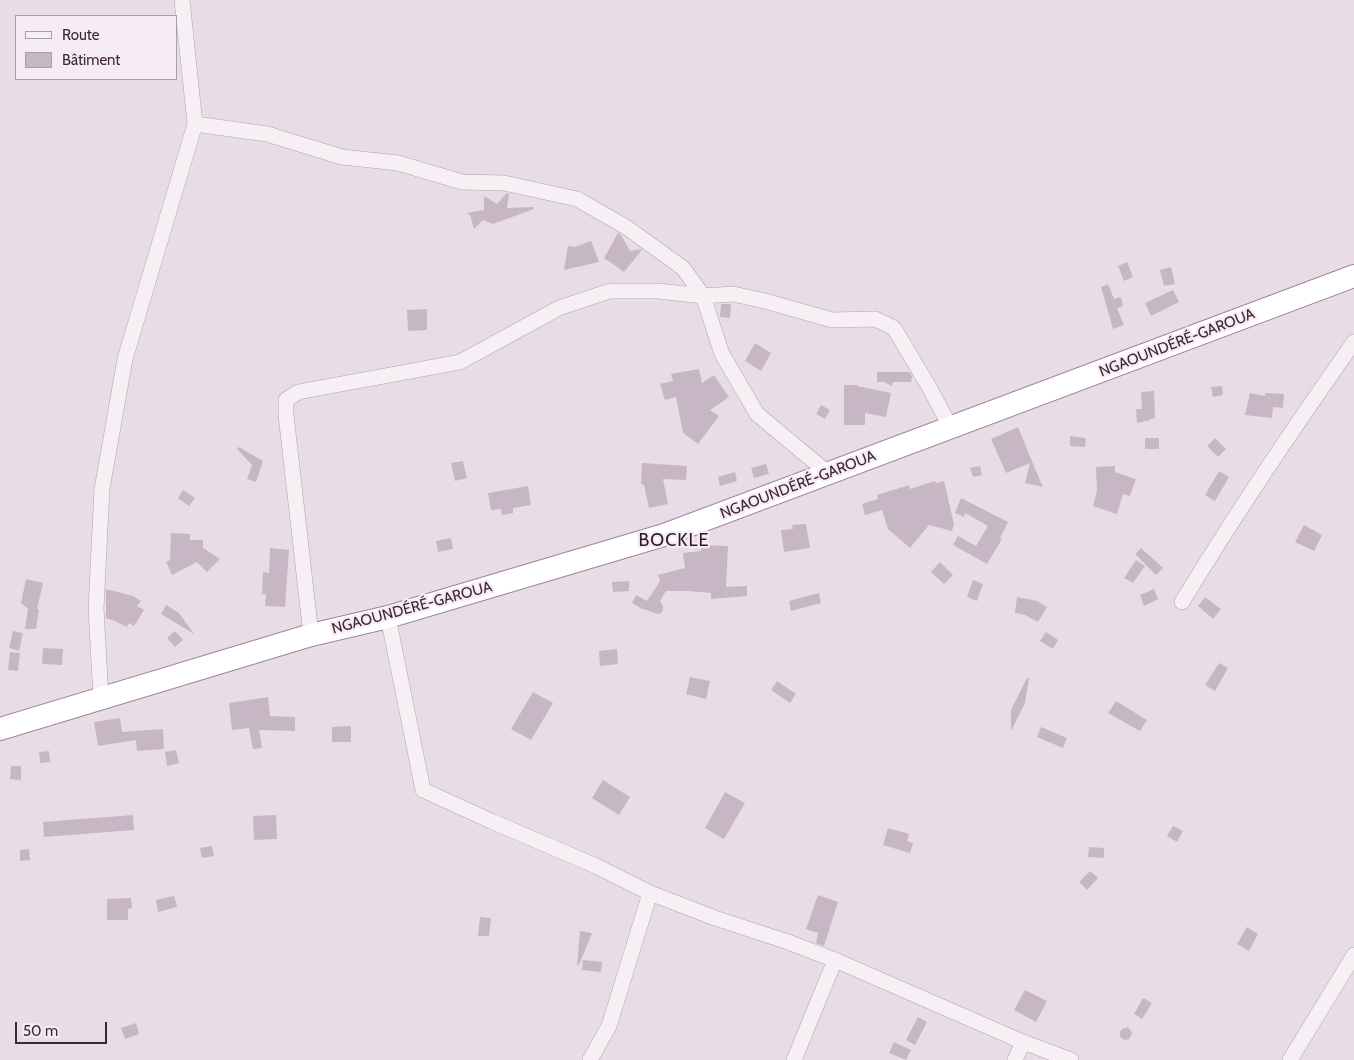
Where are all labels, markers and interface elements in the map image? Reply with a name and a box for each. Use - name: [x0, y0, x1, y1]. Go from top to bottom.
- legend: [15, 15, 178, 80]
- text: Route: [62, 26, 100, 44]
- text: Bâtiment: [62, 51, 120, 69]
- street label: NGAOUNDÉRÉ-GAROUA: [1097, 305, 1257, 381]
- street label: NGAOUNDÉRÉ-GAROUA: [718, 447, 878, 523]
- district label: BOCKLE: [638, 530, 710, 552]
- street label: NGAOUNDÉRÉ-GAROUA: [330, 578, 494, 638]
- scale bar: [18, 1012, 110, 1044]
- text: 50 m: [23, 1022, 58, 1040]

